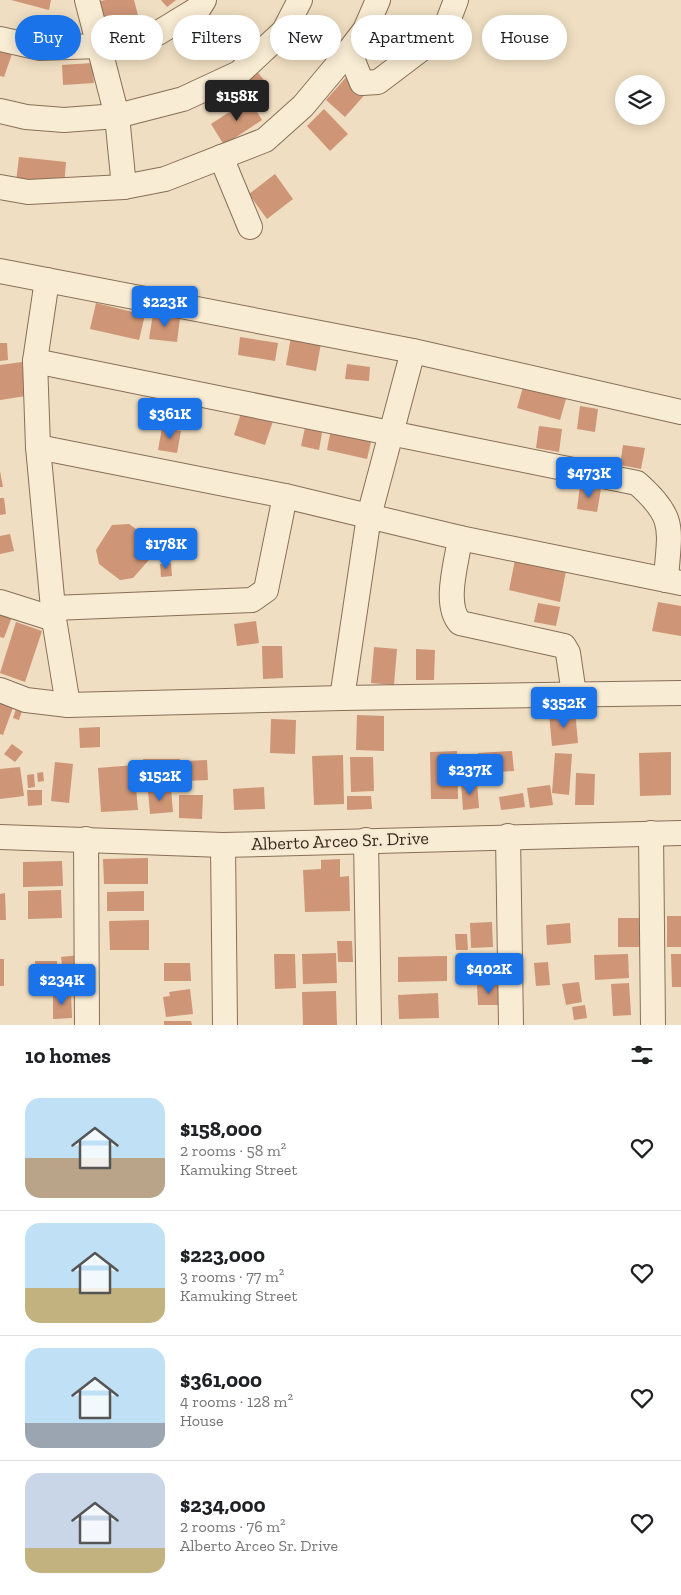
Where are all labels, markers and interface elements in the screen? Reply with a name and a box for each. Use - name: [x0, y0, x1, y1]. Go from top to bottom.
- chip: Buy: [15, 15, 81, 60]
- chip: Rent: [91, 15, 163, 60]
- chip: Filters: [173, 15, 260, 60]
- chip: New: [270, 15, 341, 60]
- chip: Apartment: [351, 15, 472, 60]
- chip: House: [482, 15, 567, 60]
- map controls: [615, 75, 665, 125]
- button: layers: [615, 75, 665, 125]
- pin: $158K: [202, 80, 272, 122]
- text: $158K: [216, 86, 258, 105]
- pin: $223K: [130, 286, 200, 328]
- text: $223K: [143, 292, 187, 311]
- pin: $361K: [135, 398, 205, 440]
- text: $361K: [149, 404, 191, 423]
- pin: $473K: [554, 456, 624, 499]
- text: $473K: [567, 463, 611, 482]
- pin: $178K: [131, 528, 201, 570]
- text: $178K: [145, 534, 187, 553]
- pin: $352K: [529, 686, 599, 729]
- text: $352K: [542, 693, 586, 712]
- pin: $237K: [435, 754, 505, 796]
- pin: $152K: [125, 760, 195, 802]
- text: $237K: [448, 760, 492, 779]
- text: $152K: [139, 766, 181, 785]
- street label: Alberto Arceo Sr. Drive: [251, 827, 429, 855]
- pin: $402K: [454, 952, 524, 995]
- text: $402K: [466, 959, 512, 978]
- pin: $234K: [27, 964, 97, 1006]
- text: $234K: [40, 970, 84, 989]
- icon: filters: [628, 1041, 656, 1069]
- text: 10 homes: [25, 1043, 111, 1068]
- text: $158,000: [180, 1116, 262, 1141]
- icon: home: [65, 1118, 125, 1178]
- icon: heart: [628, 1134, 656, 1162]
- text: 2 rooms · 58 m²: [180, 1141, 286, 1160]
- text: Kamuking Street: [180, 1160, 297, 1179]
- text: $223,000: [180, 1242, 265, 1267]
- icon: home: [65, 1243, 125, 1303]
- icon: heart: [628, 1259, 656, 1287]
- text: 3 rooms · 77 m²: [180, 1267, 284, 1286]
- text: Kamuking Street: [180, 1286, 297, 1305]
- text: $361,000: [180, 1367, 262, 1392]
- icon: home: [65, 1368, 125, 1428]
- icon: heart: [628, 1384, 656, 1412]
- text: 4 rooms · 128 m²: [180, 1392, 293, 1411]
- text: House: [180, 1411, 223, 1430]
- text: $234,000: [180, 1492, 266, 1517]
- icon: home: [65, 1493, 125, 1553]
- icon: heart: [628, 1509, 656, 1537]
- text: 2 rooms · 76 m²: [180, 1517, 286, 1536]
- text: Alberto Arceo Sr. Drive: [180, 1536, 338, 1555]

